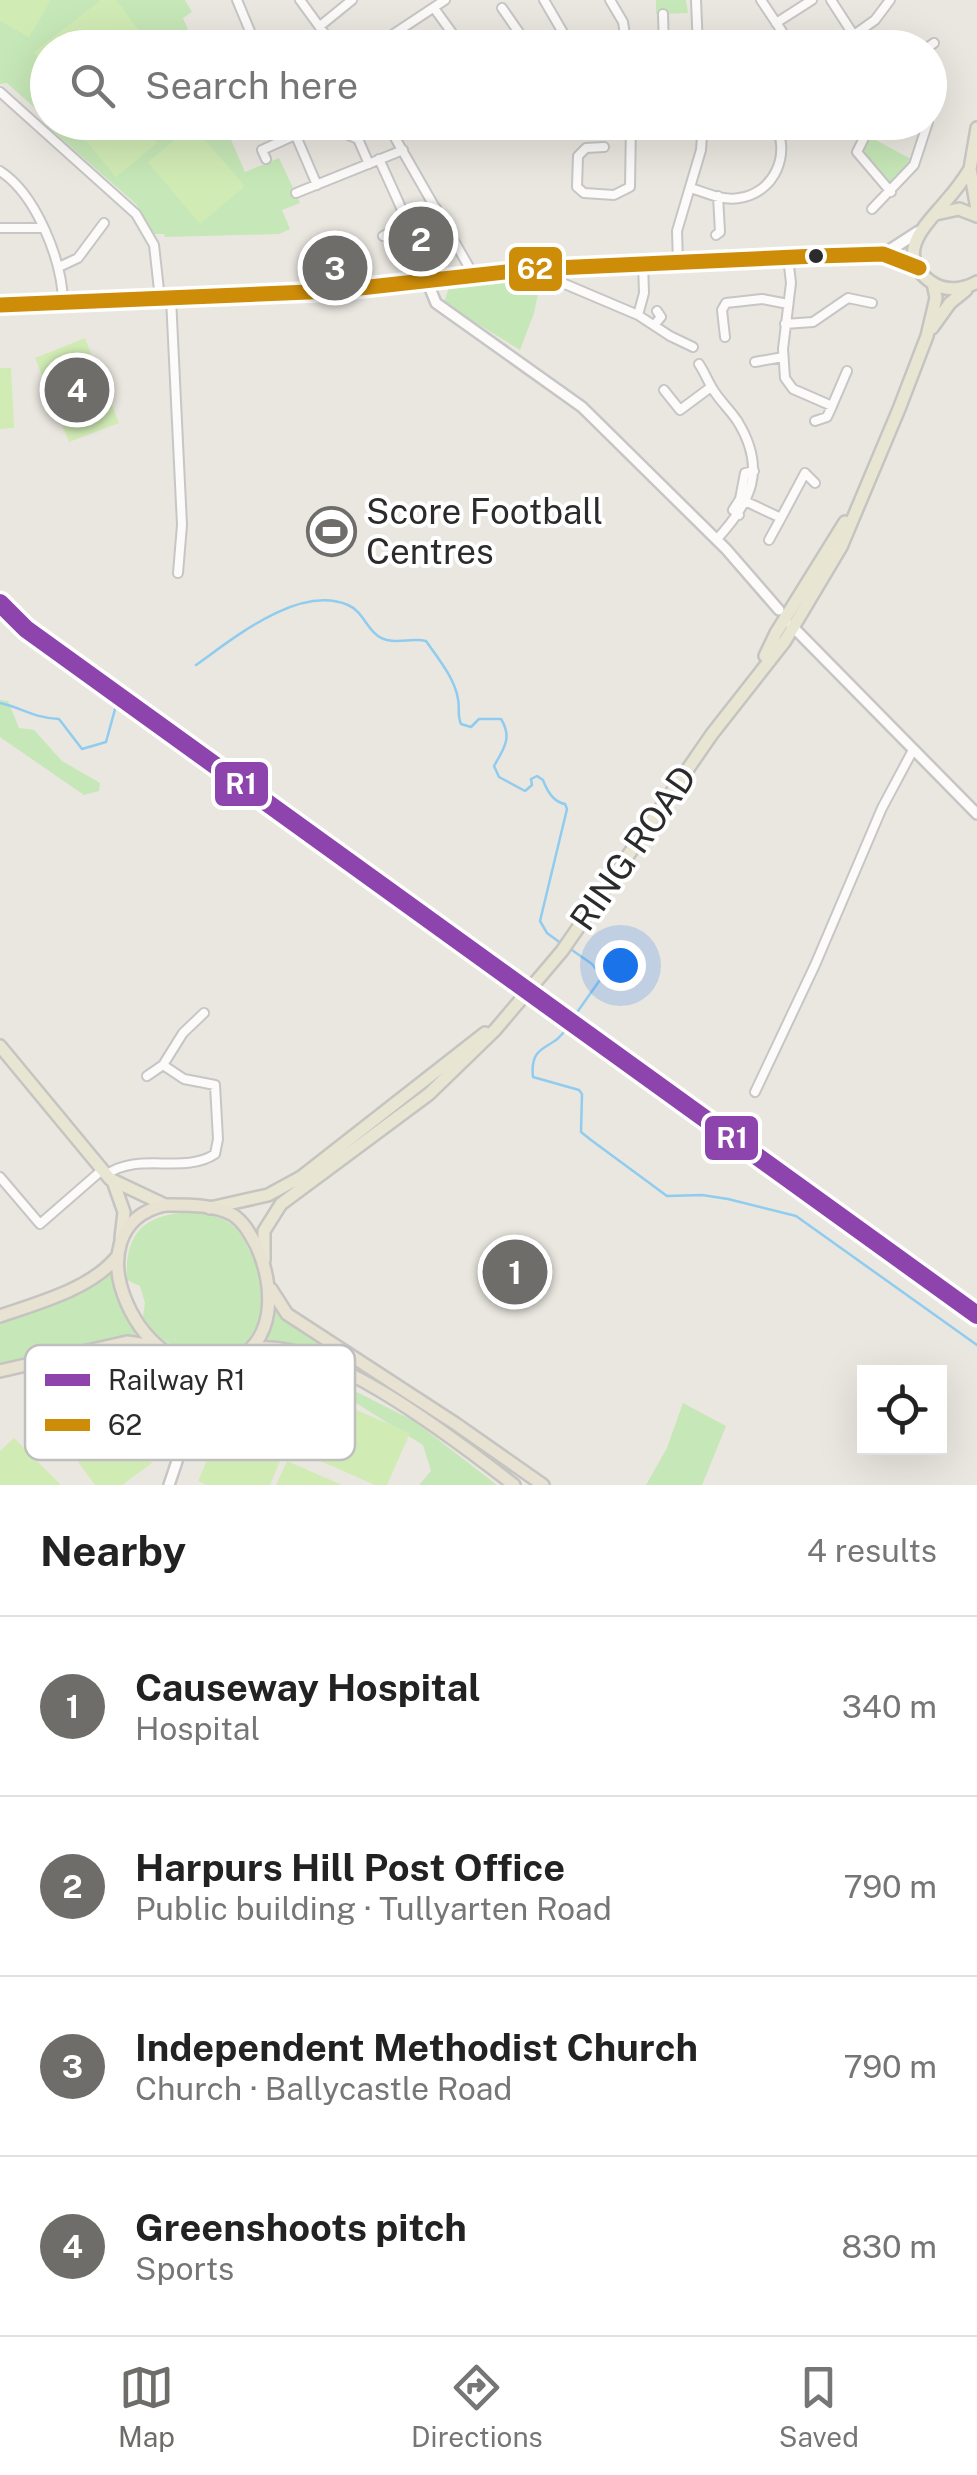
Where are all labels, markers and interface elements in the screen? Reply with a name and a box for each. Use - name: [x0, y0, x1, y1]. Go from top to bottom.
- search box: [30, 30, 947, 140]
- icon: search: [65, 58, 120, 113]
- text: Search here: [145, 63, 358, 108]
- pin: 2: [388, 202, 454, 276]
- pin: 3: [302, 230, 368, 306]
- line badge: 62: [507, 245, 564, 293]
- unlabelled marker: [806, 246, 826, 266]
- text: 62: [517, 252, 553, 285]
- pin: 4: [44, 352, 110, 428]
- place label: Score Football Centres: [366, 491, 603, 572]
- sports icon: Score Football Centres: [305, 505, 357, 557]
- street label: RING ROAD: [561, 758, 705, 938]
- line badge: R1: [213, 760, 270, 808]
- text: R1: [225, 767, 257, 800]
- your location: [595, 940, 646, 991]
- line badge: R1: [703, 1114, 760, 1162]
- text: R1: [716, 1121, 748, 1154]
- pin: 1: [482, 1234, 548, 1310]
- legend: [25, 1345, 355, 1460]
- text: Railway R1: [108, 1363, 246, 1396]
- map controls: [857, 1365, 947, 1455]
- button: locate: [857, 1365, 947, 1455]
- text: 62: [108, 1408, 142, 1441]
- text: Nearby: [40, 1526, 186, 1575]
- text: 4 results: [807, 1532, 937, 1569]
- text: Causeway Hospital: [135, 1665, 481, 1710]
- text: 1: [66, 1688, 79, 1725]
- text: 340 m: [842, 1688, 937, 1725]
- text: Hospital: [135, 1710, 260, 1747]
- text: Harpurs Hill Post Office: [135, 1845, 565, 1890]
- text: 2: [62, 1868, 83, 1905]
- text: 790 m: [844, 1868, 937, 1905]
- text: Public building · Tullyarten Road: [135, 1890, 612, 1927]
- text: Independent Methodist Church: [135, 2025, 698, 2070]
- text: 3: [62, 2048, 83, 2085]
- text: 790 m: [844, 2048, 937, 2085]
- text: Church · Ballycastle Road: [135, 2070, 512, 2107]
- text: Greenshoots pitch: [135, 2205, 467, 2250]
- text: 4: [62, 2228, 83, 2265]
- text: 830 m: [841, 2228, 937, 2265]
- text: Sports: [135, 2250, 234, 2287]
- tab: Map: [118, 2360, 175, 2453]
- tab: Directions: [411, 2360, 543, 2453]
- tab: Saved: [779, 2360, 859, 2453]

